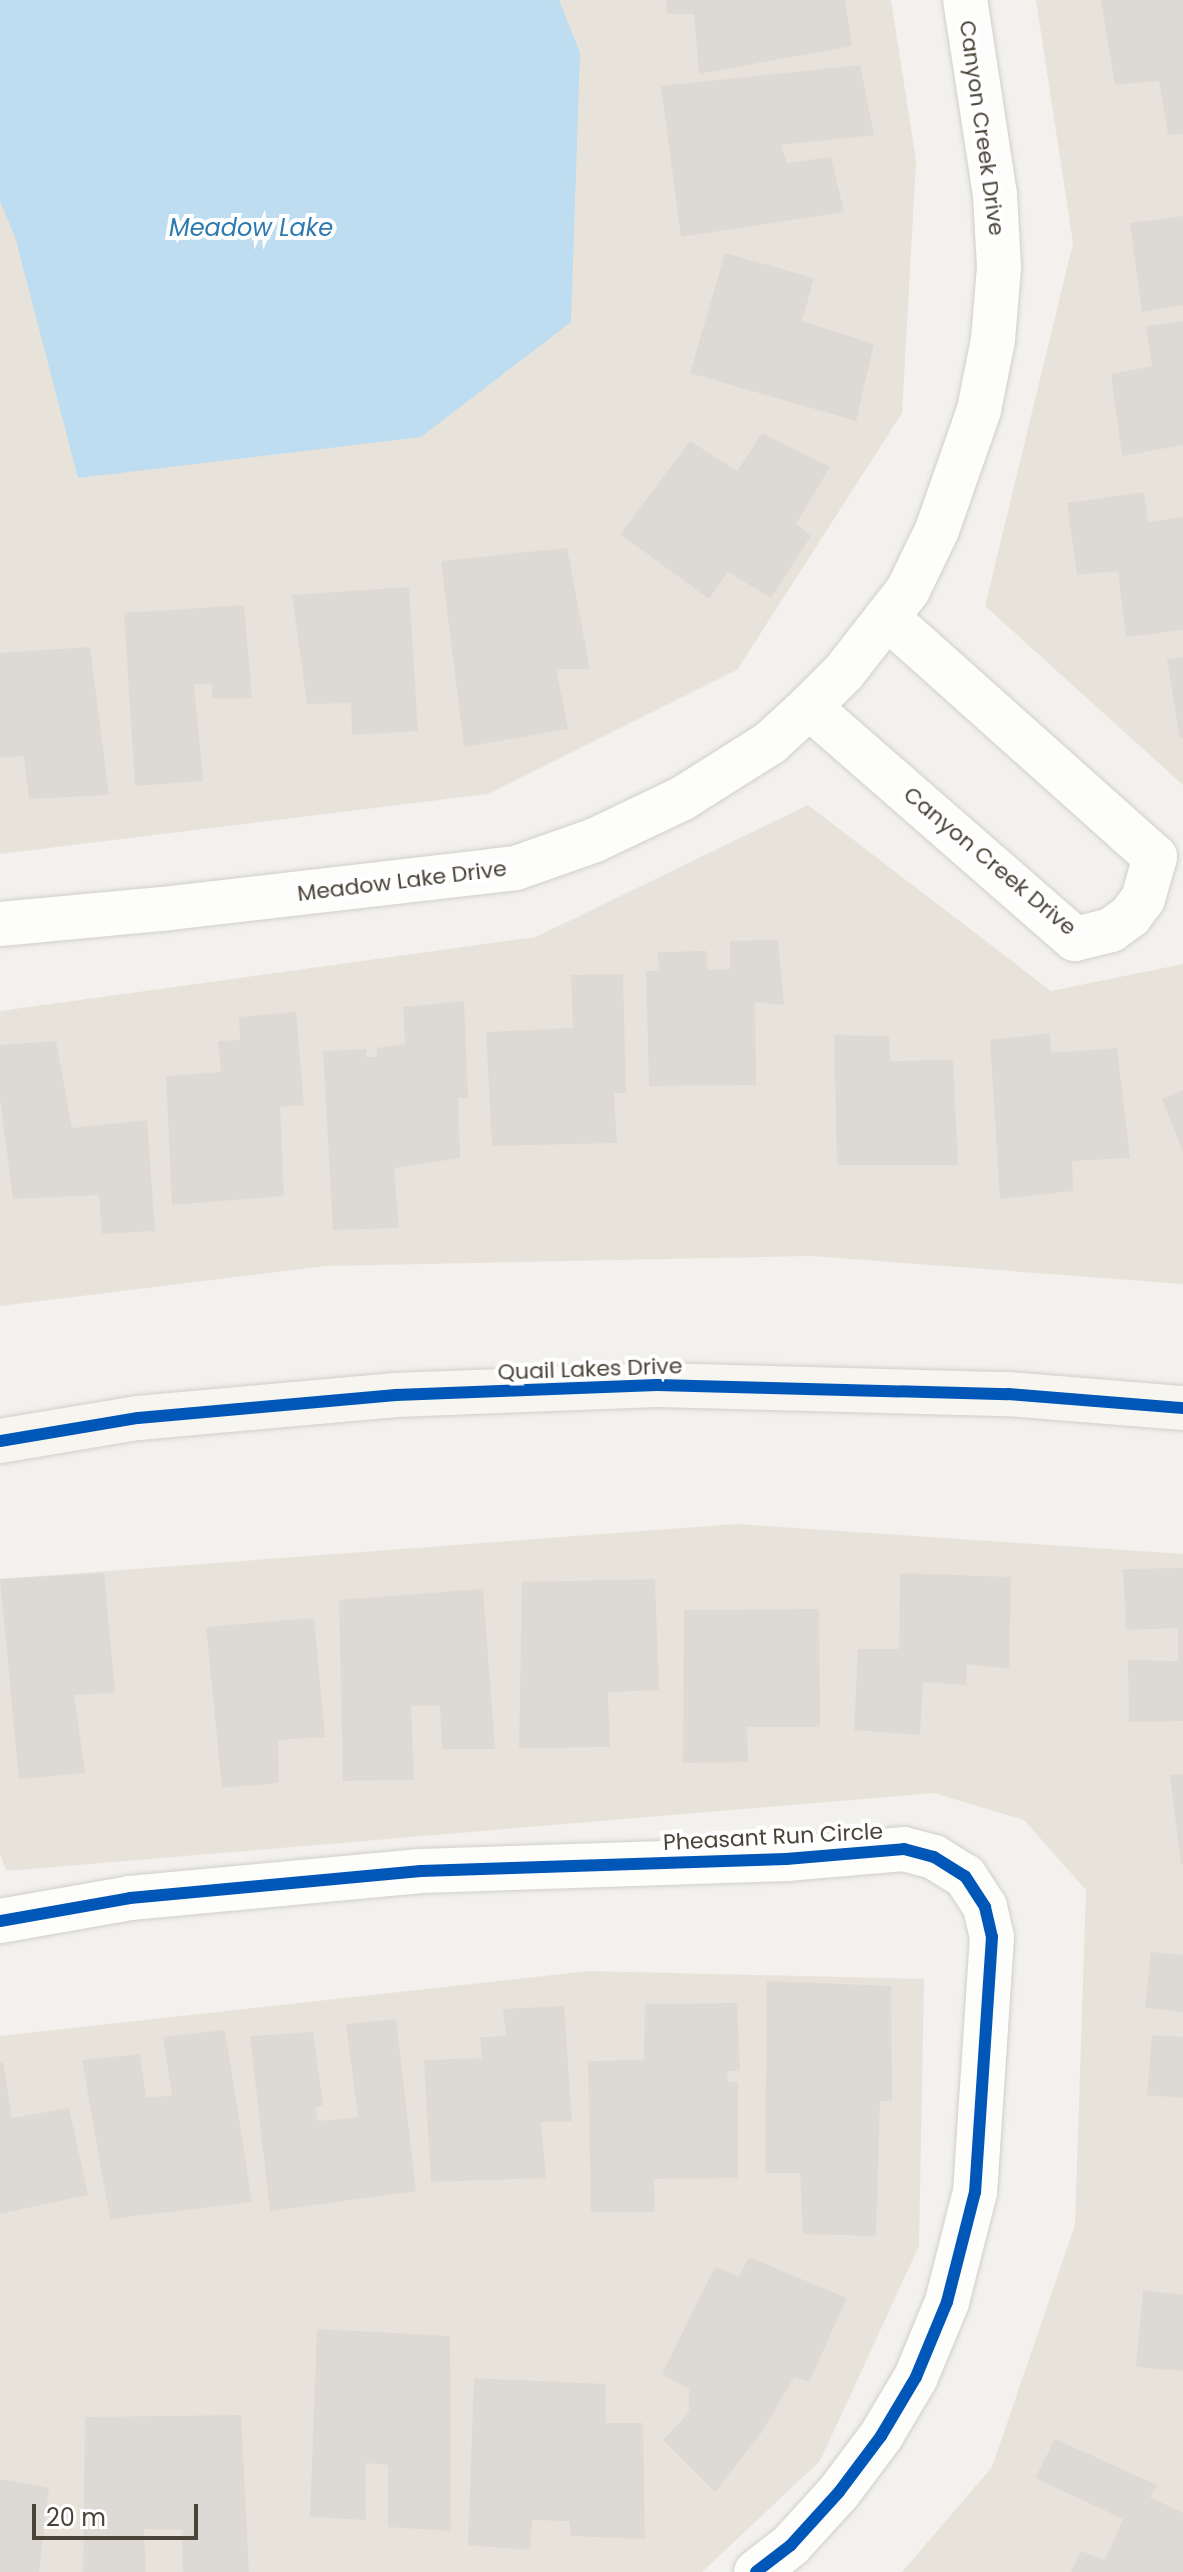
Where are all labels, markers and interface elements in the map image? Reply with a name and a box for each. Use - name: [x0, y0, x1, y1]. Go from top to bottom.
- street label: Canyon Creek Drive: [954, 19, 1010, 237]
- water label: Meadow Lake: [169, 214, 333, 242]
- street label: Canyon Creek Drive: [898, 781, 1082, 941]
- street label: Meadow Lake Drive: [296, 855, 508, 907]
- street label: Quail Lakes Drive: [497, 1353, 683, 1385]
- street label: Pheasant Run Circle: [662, 1818, 884, 1856]
- scale bar: [36, 2488, 202, 2538]
- text: 20 m: [46, 2501, 106, 2534]

